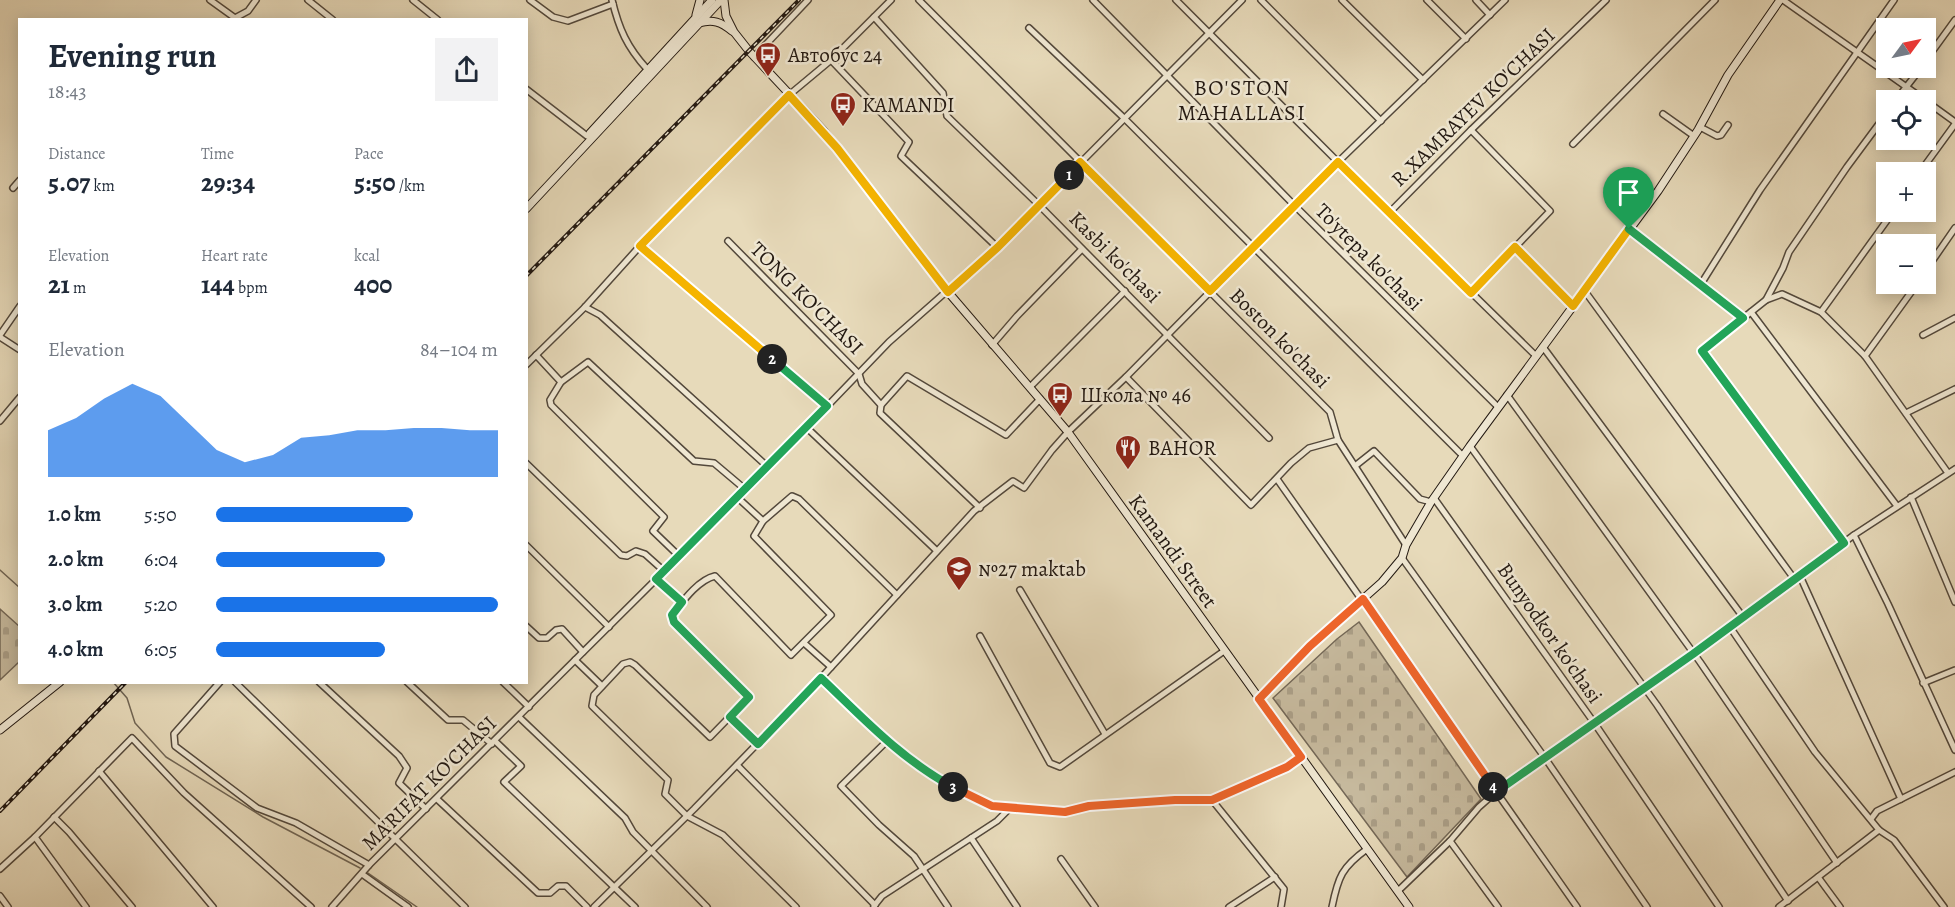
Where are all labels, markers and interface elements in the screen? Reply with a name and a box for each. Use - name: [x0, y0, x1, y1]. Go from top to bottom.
- north arrow: [1876, 18, 1936, 78]
- map controls: [1876, 18, 1936, 294]
- street label: R.XAMRAYEV KO'CHASI: [1385, 21, 1561, 193]
- text: Evening run: [48, 33, 217, 78]
- button: share: [435, 38, 498, 101]
- bus stop icon: Автобус 24: [753, 40, 783, 78]
- place label: Автобус 24: [787, 41, 882, 69]
- district label: BO'STON MAHALLASI: [1177, 73, 1307, 128]
- text: 18:43: [48, 78, 87, 105]
- bus stop icon: KAMANDI: [828, 90, 858, 128]
- button: locate: [1876, 90, 1936, 150]
- place label: KAMANDI: [862, 91, 955, 119]
- text: Distance: [48, 143, 105, 165]
- text: Time: [201, 143, 234, 165]
- text: Pace: [354, 143, 384, 165]
- pin: 1: [1054, 160, 1084, 190]
- button: +: [1876, 162, 1936, 222]
- text: 1: [1066, 164, 1072, 186]
- text: 5.07: [48, 165, 90, 200]
- text: 29:34: [201, 165, 255, 200]
- text: 5:50: [354, 165, 395, 200]
- pin: [1603, 167, 1654, 229]
- text: km: [90, 175, 115, 197]
- text: /km: [395, 175, 425, 197]
- icon: arrive: [1612, 176, 1645, 209]
- street label: To'ytepa ko'chasi: [1309, 197, 1429, 317]
- street label: Kasbi ko'chasi: [1063, 205, 1167, 309]
- button: −: [1876, 234, 1936, 294]
- street label: TONG KO'CHASI: [744, 235, 870, 361]
- text: Elevation: [48, 245, 109, 267]
- text: Heart rate: [201, 245, 268, 267]
- text: kcal: [354, 245, 380, 267]
- text: 21: [48, 267, 70, 302]
- text: 144: [201, 267, 235, 302]
- text: 400: [354, 267, 392, 302]
- text: m: [70, 277, 86, 299]
- text: bpm: [235, 277, 268, 299]
- street label: Boston ko'chasi: [1224, 282, 1336, 394]
- text: Elevation: [48, 336, 125, 363]
- text: 84–104 m: [420, 336, 498, 363]
- pin: 2: [757, 344, 787, 374]
- text: 2: [768, 348, 776, 370]
- bus stop icon: Школа № 46: [1045, 380, 1075, 418]
- place label: Школа № 46: [1080, 381, 1191, 409]
- restaurant icon: BAHOR: [1113, 433, 1143, 471]
- place label: BAHOR: [1148, 434, 1216, 462]
- street label: Kamandi Street: [1122, 488, 1224, 614]
- text: 1.0 km: [48, 501, 101, 528]
- text: 5:50: [144, 501, 177, 528]
- text: 2.0 km: [48, 546, 104, 573]
- text: 6:04: [144, 546, 178, 573]
- school or university icon: №27 maktab: [944, 554, 974, 592]
- place label: №27 maktab: [978, 555, 1086, 583]
- street label: Bunyodkor ko'chasi: [1491, 557, 1609, 709]
- text: 3.0 km: [48, 591, 103, 618]
- text: 5:20: [144, 591, 178, 618]
- text: 4.0 km: [48, 636, 104, 663]
- text: 6:05: [144, 636, 177, 663]
- street label: MA'RIFAT KO'CHASI: [355, 709, 503, 857]
- pin: 3: [938, 772, 968, 802]
- pin: 4: [1478, 772, 1508, 802]
- text: 3: [950, 776, 956, 798]
- text: 4: [1489, 776, 1497, 798]

